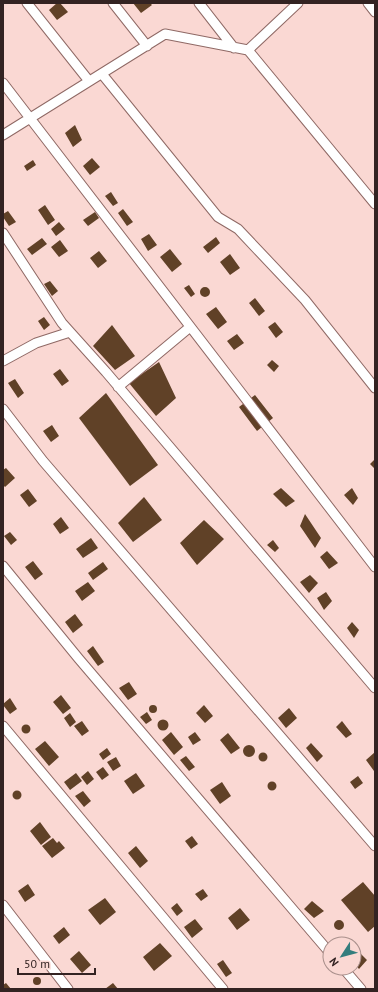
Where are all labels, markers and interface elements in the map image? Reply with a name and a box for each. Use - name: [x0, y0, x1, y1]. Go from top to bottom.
- north arrow: [322, 936, 362, 976]
- scale bar: [18, 950, 95, 976]
- text: N: [326, 955, 342, 969]
- text: 50 m: [24, 956, 50, 971]

